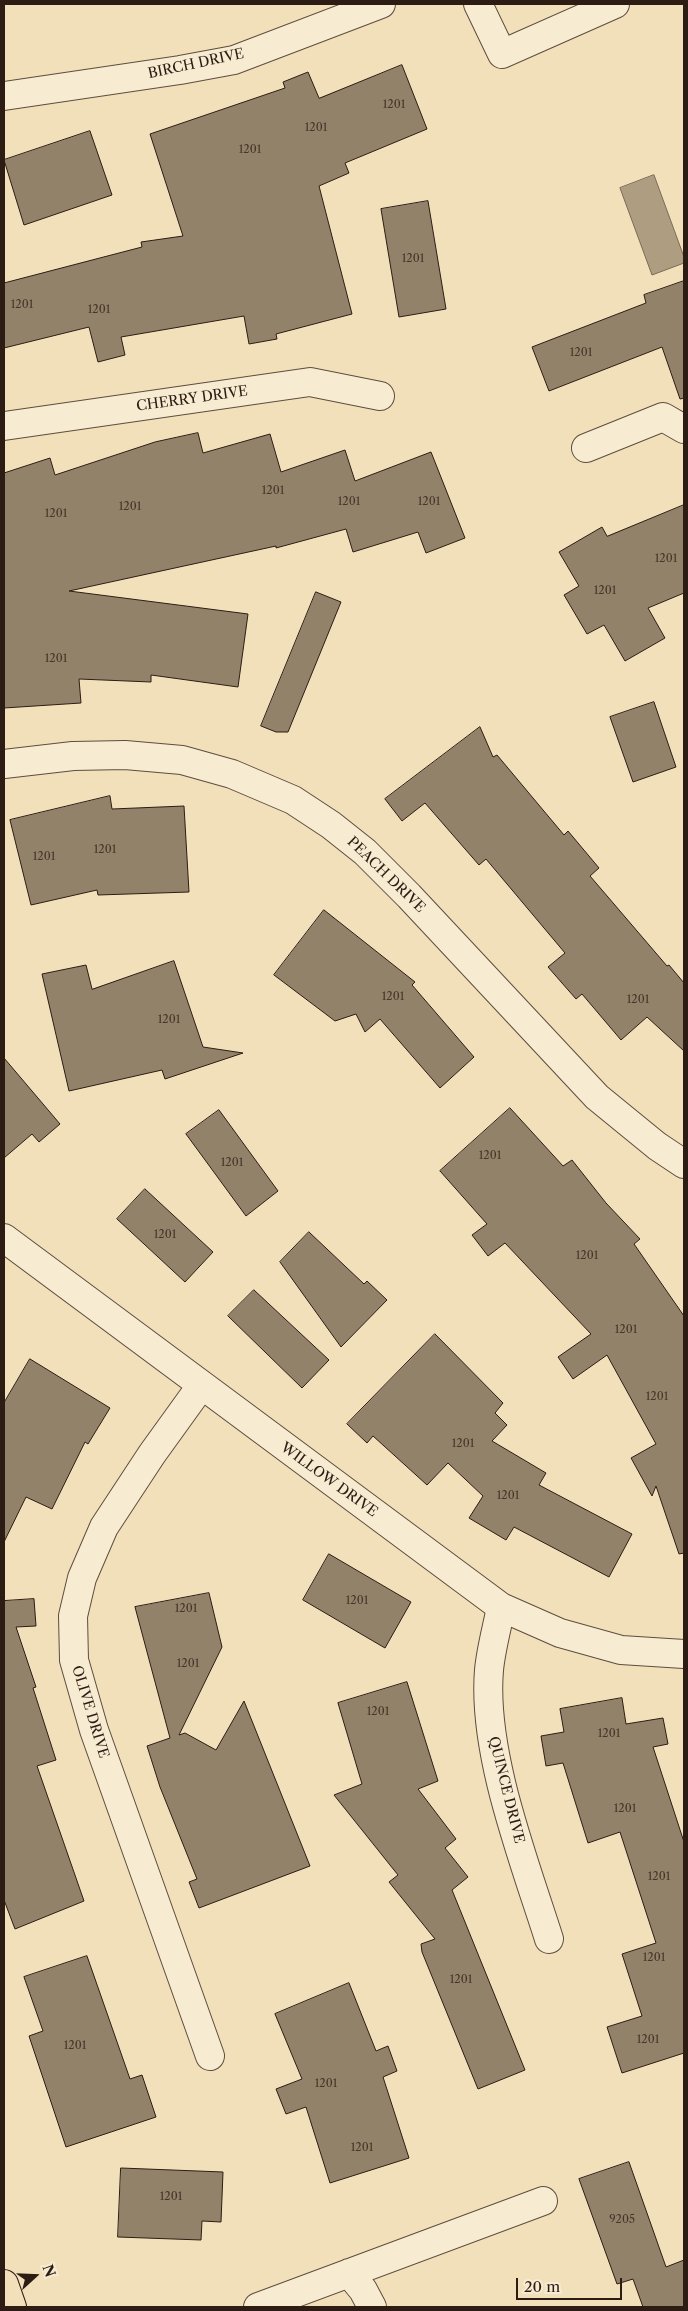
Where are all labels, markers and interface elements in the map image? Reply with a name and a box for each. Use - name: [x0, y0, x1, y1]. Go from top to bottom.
- street label: BIRCH DRIVE: [146, 46, 246, 82]
- house number: 1201: [383, 98, 405, 112]
- house number: 1201: [305, 121, 327, 135]
- house number: 1201: [239, 143, 261, 157]
- house number: 1201: [402, 252, 424, 266]
- house number: 1201: [11, 298, 33, 312]
- house number: 1201: [88, 303, 110, 317]
- house number: 1201: [570, 346, 592, 360]
- street label: CHERRY DRIVE: [135, 383, 249, 415]
- house number: 1201: [262, 484, 284, 498]
- house number: 1201: [338, 495, 360, 509]
- house number: 1201: [418, 495, 440, 509]
- house number: 1201: [119, 500, 141, 514]
- house number: 1201: [45, 507, 67, 521]
- house number: 1201: [655, 552, 677, 566]
- house number: 1201: [594, 584, 616, 598]
- house number: 1201: [45, 652, 67, 666]
- street label: PEACH DRIVE: [344, 834, 428, 916]
- house number: 1201: [94, 843, 116, 857]
- house number: 1201: [33, 850, 55, 864]
- house number: 1201: [382, 990, 404, 1004]
- house number: 1201: [627, 993, 649, 1007]
- house number: 1201: [158, 1013, 180, 1027]
- house number: 1201: [479, 1149, 501, 1163]
- house number: 1201: [221, 1156, 243, 1170]
- house number: 1201: [154, 1228, 176, 1242]
- house number: 1201: [576, 1249, 598, 1263]
- house number: 1201: [615, 1323, 637, 1337]
- house number: 1201: [646, 1390, 668, 1404]
- house number: 1201: [452, 1437, 474, 1451]
- street label: WILLOW DRIVE: [277, 1439, 381, 1521]
- house number: 1201: [497, 1489, 519, 1503]
- house number: 1201: [346, 1594, 368, 1608]
- house number: 1201: [175, 1602, 197, 1616]
- house number: 1201: [177, 1657, 199, 1671]
- street label: OLIVE DRIVE: [68, 1664, 112, 1760]
- house number: 1201: [367, 1705, 389, 1719]
- house number: 1201: [598, 1727, 620, 1741]
- street label: QUINCE DRIVE: [485, 1735, 527, 1845]
- house number: 1201: [614, 1802, 636, 1816]
- house number: 1201: [648, 1870, 670, 1884]
- house number: 1201: [643, 1951, 665, 1965]
- house number: 1201: [450, 1973, 472, 1987]
- house number: 1201: [637, 2033, 659, 2047]
- house number: 1201: [64, 2039, 86, 2053]
- house number: 1201: [315, 2077, 337, 2091]
- house number: 1201: [351, 2141, 373, 2155]
- house number: 1201: [160, 2190, 182, 2204]
- house number: 9205: [609, 2213, 635, 2227]
- north arrow: [10, 2251, 60, 2301]
- text: N: [39, 2262, 60, 2280]
- scale bar: [518, 2268, 624, 2300]
- text: 20 m: [524, 2277, 560, 2296]

